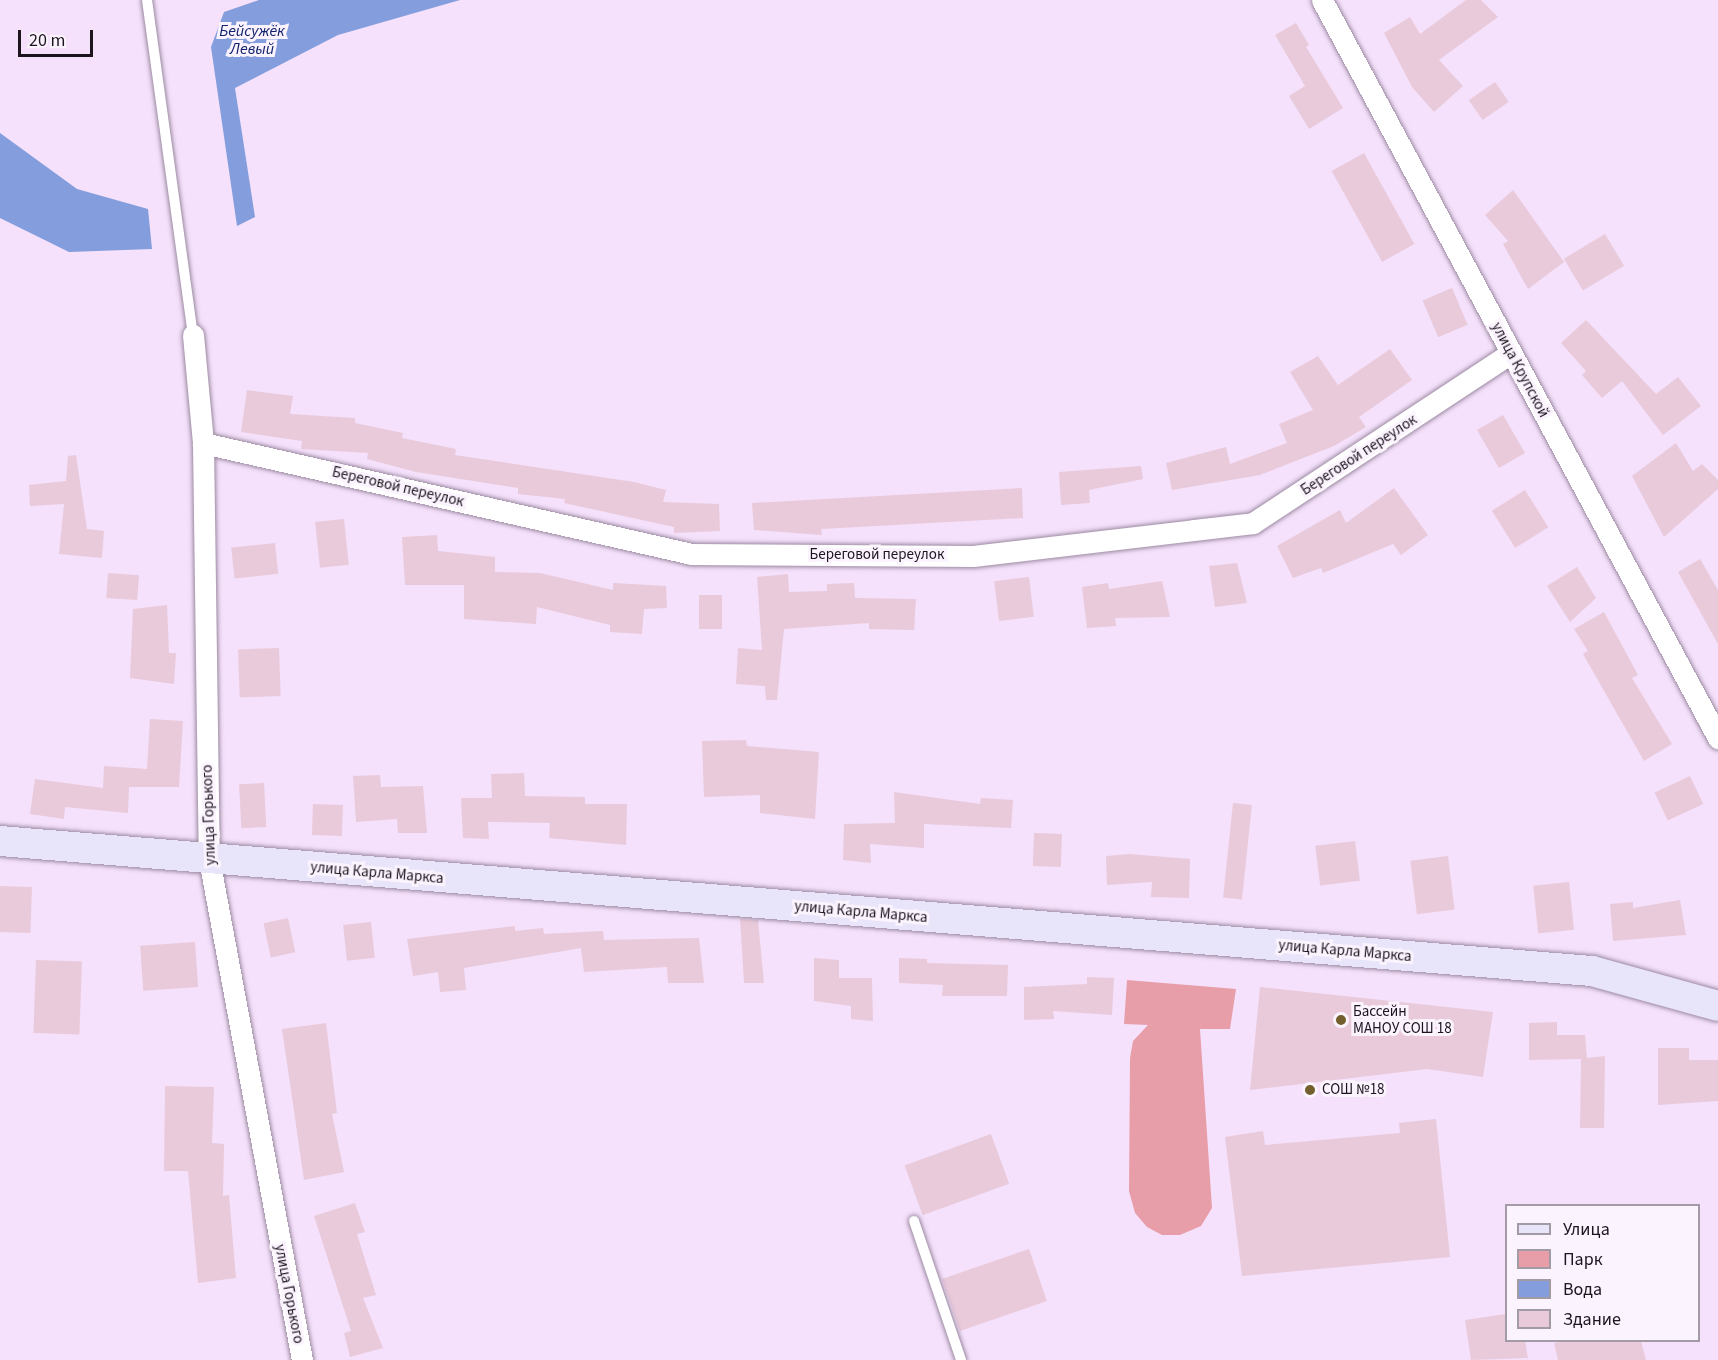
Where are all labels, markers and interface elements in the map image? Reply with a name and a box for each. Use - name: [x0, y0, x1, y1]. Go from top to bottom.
- scale bar: [21, 18, 96, 56]
- water label: Бейсужёк Левый: [219, 21, 285, 59]
- text: 20 m: [29, 28, 65, 53]
- street label: улица Крупской: [1487, 319, 1553, 421]
- street label: Береговой переулок: [1298, 411, 1420, 499]
- street label: Береговой переулок: [330, 463, 466, 511]
- street label: Береговой переулок: [810, 546, 944, 564]
- street label: улица Горького: [198, 764, 220, 866]
- street label: улица Карла Маркса: [310, 858, 444, 888]
- street label: улица Карла Маркса: [794, 897, 928, 927]
- street label: улица Карла Маркса: [1278, 936, 1412, 966]
- place label: Бассейн МАНОУ СОШ 18: [1353, 1002, 1452, 1037]
- marker: Бассейн МАНОУ СОШ 18: [1334, 1013, 1348, 1027]
- place label: СОШ №18: [1322, 1081, 1385, 1099]
- marker: СОШ №18: [1303, 1083, 1317, 1097]
- legend: [1505, 1204, 1700, 1342]
- text: Улица: [1563, 1217, 1610, 1242]
- street label: улица Горького: [271, 1243, 307, 1345]
- text: Парк: [1563, 1247, 1603, 1272]
- text: Вода: [1563, 1277, 1602, 1302]
- text: Здание: [1563, 1307, 1621, 1332]

